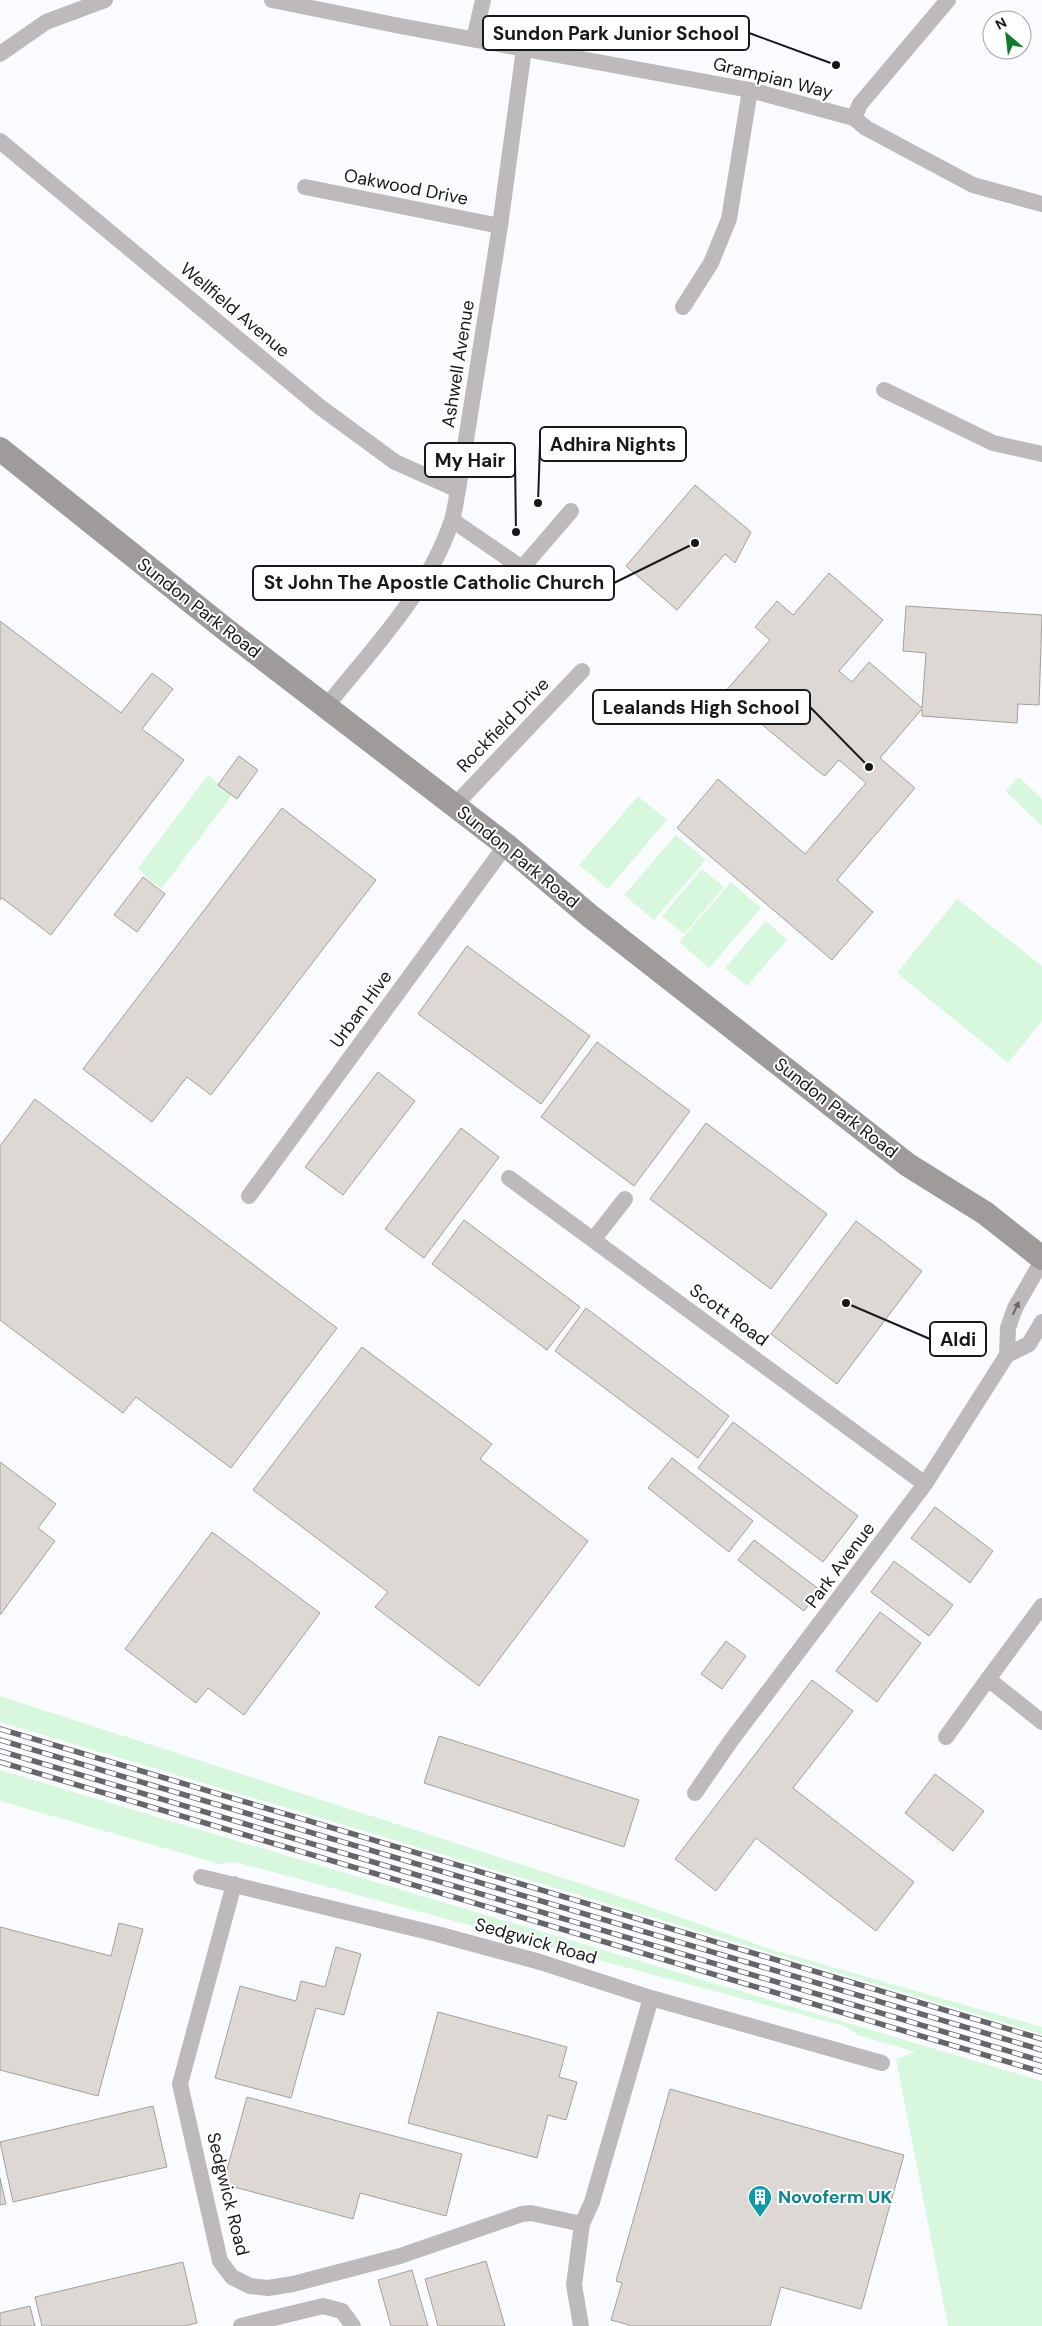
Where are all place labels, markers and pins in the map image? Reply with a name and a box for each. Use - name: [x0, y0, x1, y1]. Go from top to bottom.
- callout: Sundon Park Junior School: [483, 16, 749, 50]
- callout: Adhira Nights: [540, 427, 686, 461]
- callout: My Hair: [425, 443, 515, 477]
- callout: St John The Apostle Catholic Church: [253, 566, 614, 600]
- callout: Lealands High School: [593, 690, 810, 724]
- callout: Aldi: [930, 1322, 986, 1356]
- building icon: Novoferm UK: [747, 2184, 773, 2218]
- place label: Novoferm UK: [778, 2185, 892, 2209]

